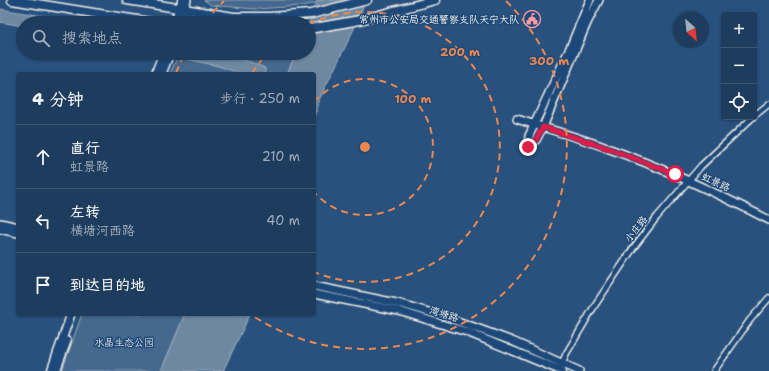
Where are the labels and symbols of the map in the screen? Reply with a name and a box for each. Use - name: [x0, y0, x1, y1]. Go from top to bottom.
- public building icon: 常州市公安局交通警察支队天宁大队: [522, 9, 542, 29]
- north arrow: [673, 12, 709, 48]
- place label: 常州市公安局交通警察支队天宁大队: [359, 13, 519, 26]
- text: 200 m: [440, 44, 480, 60]
- text: 300 m: [529, 53, 569, 69]
- text: 100 m: [395, 91, 432, 107]
- route end: [519, 138, 537, 156]
- centre of rings: [358, 140, 372, 154]
- route start: [666, 165, 684, 183]
- street label: 虹景路: [700, 170, 732, 194]
- street label: 小庄路: [622, 213, 650, 245]
- street label: 湾塘路: [428, 303, 460, 325]
- park label: 水晶生态公园: [94, 336, 154, 349]

